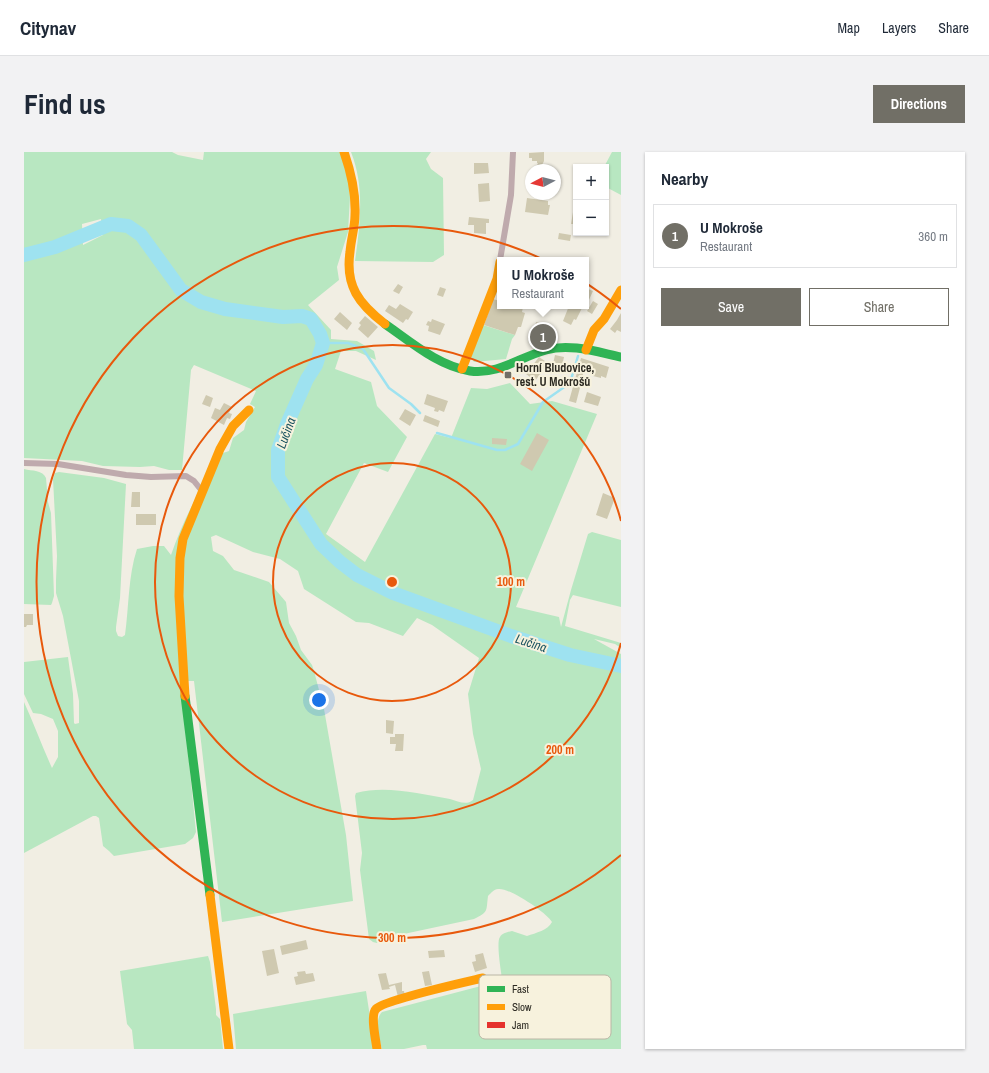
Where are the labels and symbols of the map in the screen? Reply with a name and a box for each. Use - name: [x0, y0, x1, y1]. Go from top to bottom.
- north arrow: [525, 164, 561, 200]
- pin: 1: [530, 322, 556, 352]
- place label: Horní Bludovice, rest. U Mokrošů: [516, 360, 594, 390]
- marker: Horní Bludovice, rest. U Mokrošů: [503, 370, 513, 380]
- water label: Lučina: [273, 415, 299, 451]
- text: 100 m: [497, 574, 525, 590]
- centre of rings: [385, 575, 399, 589]
- water label: Lučina: [513, 630, 549, 656]
- your location: [309, 690, 329, 710]
- text: 200 m: [546, 742, 574, 758]
- text: 300 m: [378, 930, 406, 946]
- legend: [479, 975, 611, 1039]
- text: Fast: [512, 982, 530, 996]
- text: Slow: [512, 1000, 532, 1014]
- text: Jam: [512, 1018, 529, 1032]

